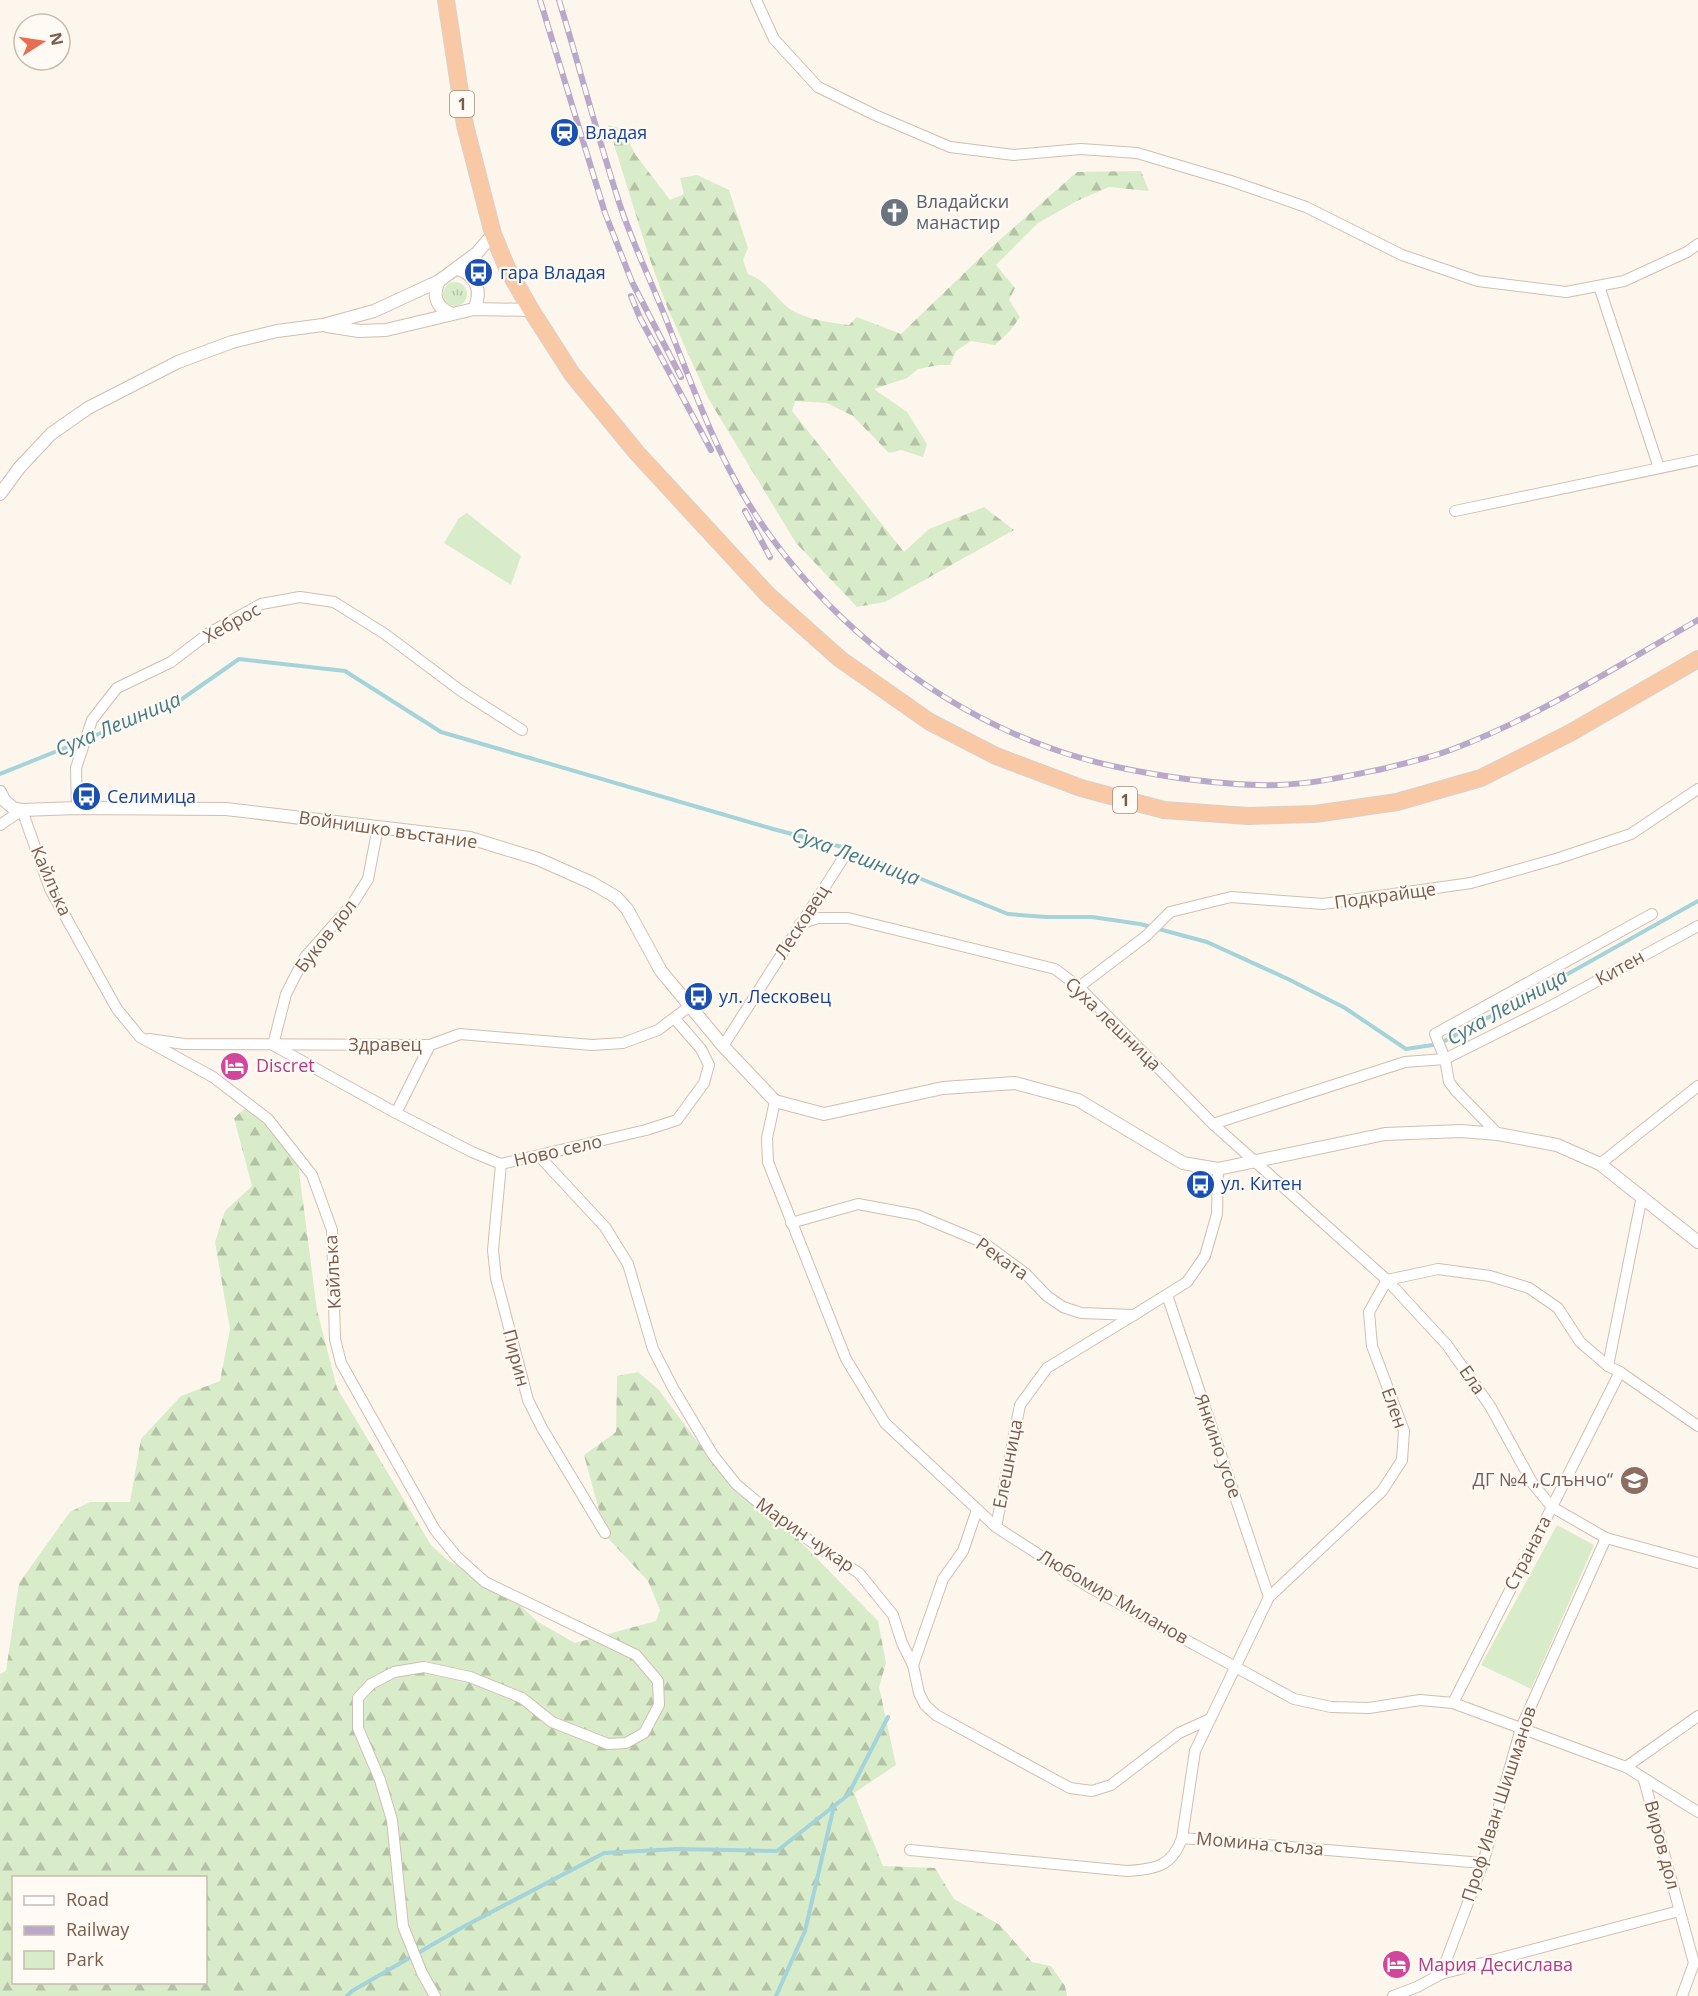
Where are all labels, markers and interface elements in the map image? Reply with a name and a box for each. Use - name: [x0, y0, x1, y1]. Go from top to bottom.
- north arrow: [12, 12, 72, 72]
- text: N: [45, 30, 69, 48]
- road number: 1: [450, 91, 474, 117]
- station icon: Владая: [548, 117, 580, 149]
- place label: Владая: [585, 120, 647, 144]
- place label: Владайски манастир: [916, 189, 1009, 234]
- church icon: Владайски манастир: [879, 196, 911, 228]
- bus stop icon: гара Владая: [463, 257, 495, 289]
- place label: гара Владая: [500, 260, 606, 284]
- street label: Хеброс: [199, 597, 265, 648]
- water label: Суха Лешница: [51, 685, 185, 762]
- bus stop icon: Селимица: [70, 781, 102, 813]
- place label: Селимица: [107, 784, 196, 808]
- road number: 1: [1113, 787, 1137, 813]
- street label: Войнишко въстание: [297, 805, 479, 853]
- water label: Суха Лешница: [789, 820, 924, 891]
- street label: Кайлъка: [26, 842, 78, 919]
- street label: Подкрайще: [1333, 876, 1437, 914]
- street label: Лесковец: [768, 880, 834, 963]
- street label: Буков дол: [289, 894, 361, 977]
- street label: Китен: [1591, 944, 1648, 990]
- water label: Суха Лешница: [1442, 962, 1572, 1051]
- street label: Суха лешница: [1060, 971, 1167, 1075]
- bus stop icon: ул. Лесковец: [682, 981, 714, 1013]
- place label: ул. Лесковец: [719, 984, 831, 1008]
- street label: Здравец: [348, 1032, 422, 1056]
- hotel icon: Discret: [219, 1050, 251, 1082]
- place label: Discret: [256, 1053, 315, 1077]
- street label: Ново село: [511, 1128, 604, 1172]
- bus stop icon: ул. Китен: [1184, 1168, 1216, 1200]
- place label: ул. Китен: [1221, 1171, 1302, 1195]
- street label: Реката: [972, 1232, 1034, 1285]
- street label: Кайлъка: [318, 1234, 346, 1310]
- street label: Пирин: [498, 1326, 536, 1389]
- street label: Ела: [1454, 1360, 1491, 1399]
- street label: Елен: [1377, 1384, 1413, 1431]
- street label: Янкино усое: [1190, 1390, 1248, 1501]
- street label: Елешница: [987, 1417, 1027, 1511]
- school or university icon: ДГ №4 „Слънчо“: [1618, 1464, 1650, 1496]
- place label: ДГ №4 „Слънчо“: [1473, 1467, 1614, 1491]
- street label: Марин чукар: [752, 1491, 860, 1577]
- street label: Страната: [1498, 1511, 1556, 1594]
- street label: Любомир Миланов: [1034, 1543, 1193, 1649]
- street label: Проф Иван Шишманов: [1455, 1703, 1541, 1905]
- street label: Виров дол: [1640, 1797, 1686, 1892]
- street label: Момина сълза: [1195, 1825, 1325, 1861]
- legend: [12, 1876, 207, 1984]
- text: Road: [66, 1887, 109, 1911]
- text: Railway: [66, 1917, 130, 1941]
- text: Park: [66, 1947, 104, 1971]
- hotel icon: Мария Десислава: [1381, 1949, 1413, 1981]
- place label: Мария Десислава: [1418, 1952, 1573, 1976]

